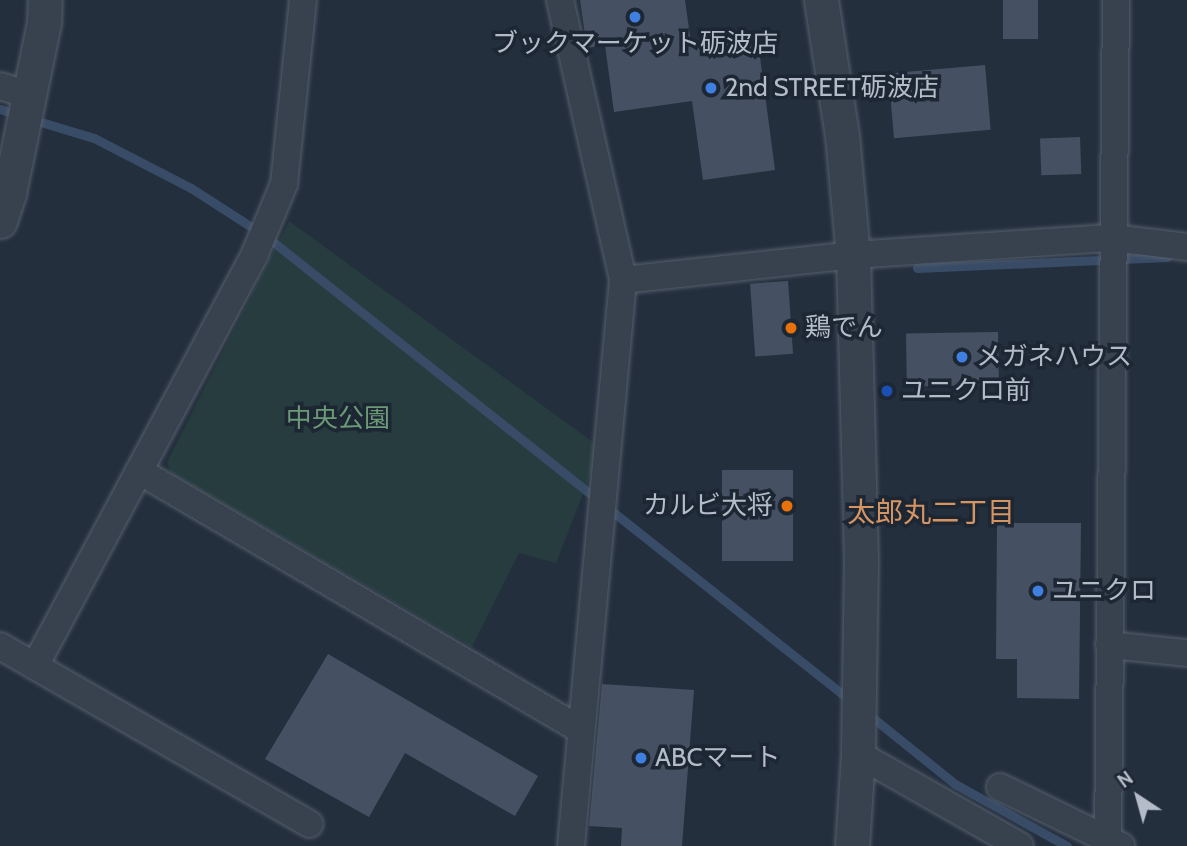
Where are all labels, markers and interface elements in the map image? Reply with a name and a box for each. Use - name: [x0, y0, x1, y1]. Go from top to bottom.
- marker: ブックマーケット砺波店: [627, 9, 643, 25]
- place label: ブックマーケット砺波店: [492, 28, 778, 60]
- place label: 2nd STREET砺波店: [725, 72, 939, 104]
- marker: 2nd STREET砺波店: [703, 80, 719, 96]
- place label: 鶏でん: [805, 312, 883, 344]
- marker: 鶏でん: [783, 320, 799, 336]
- place label: メガネハウス: [976, 341, 1132, 373]
- marker: メガネハウス: [954, 349, 970, 365]
- place label: ユニクロ前: [901, 375, 1031, 407]
- marker: ユニクロ前: [879, 383, 895, 399]
- park label: 中央公園: [286, 403, 390, 435]
- place label: カルビ大将: [643, 490, 773, 522]
- district label: 太郎丸二丁目: [847, 495, 1015, 529]
- marker: カルビ大将: [779, 498, 795, 514]
- place label: ユニクロ: [1052, 575, 1156, 607]
- marker: ユニクロ: [1030, 583, 1046, 599]
- place label: ABCマート: [655, 742, 781, 774]
- marker: ABCマート: [633, 750, 649, 766]
- north arrow: [1103, 762, 1173, 832]
- text: N: [1113, 766, 1138, 793]

